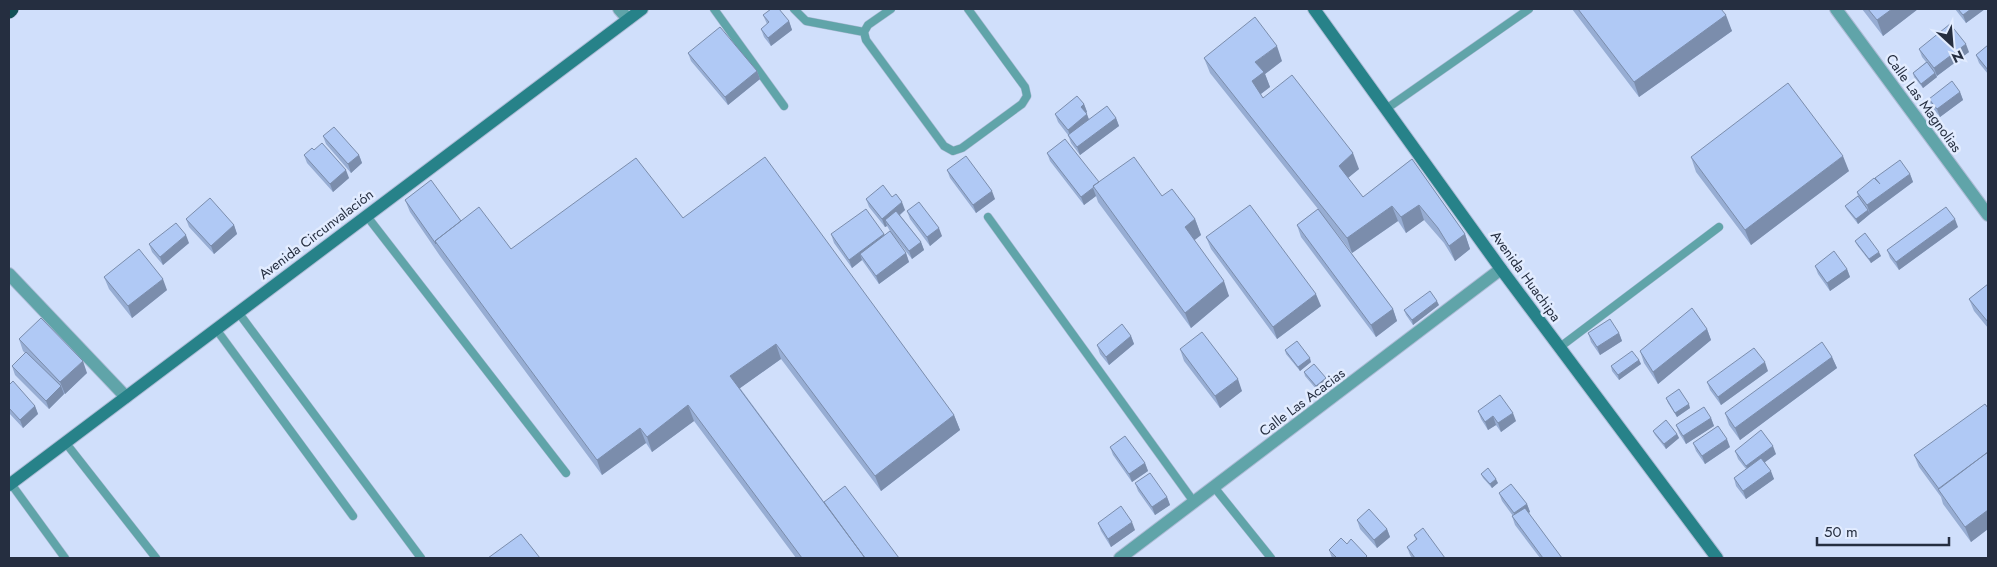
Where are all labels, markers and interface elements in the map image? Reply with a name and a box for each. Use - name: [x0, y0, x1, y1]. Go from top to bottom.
- north arrow: [1927, 20, 1977, 70]
- text: N: [1948, 45, 1967, 68]
- street label: Calle Las Magnolias: [1881, 50, 1967, 157]
- street label: Avenida Circunvalación: [255, 184, 377, 284]
- street label: Avenida Huachipa: [1486, 226, 1566, 326]
- street label: Calle Las Acacias: [1255, 363, 1349, 441]
- scale bar: [1817, 514, 1950, 546]
- text: 50 m: [1824, 521, 1858, 543]

